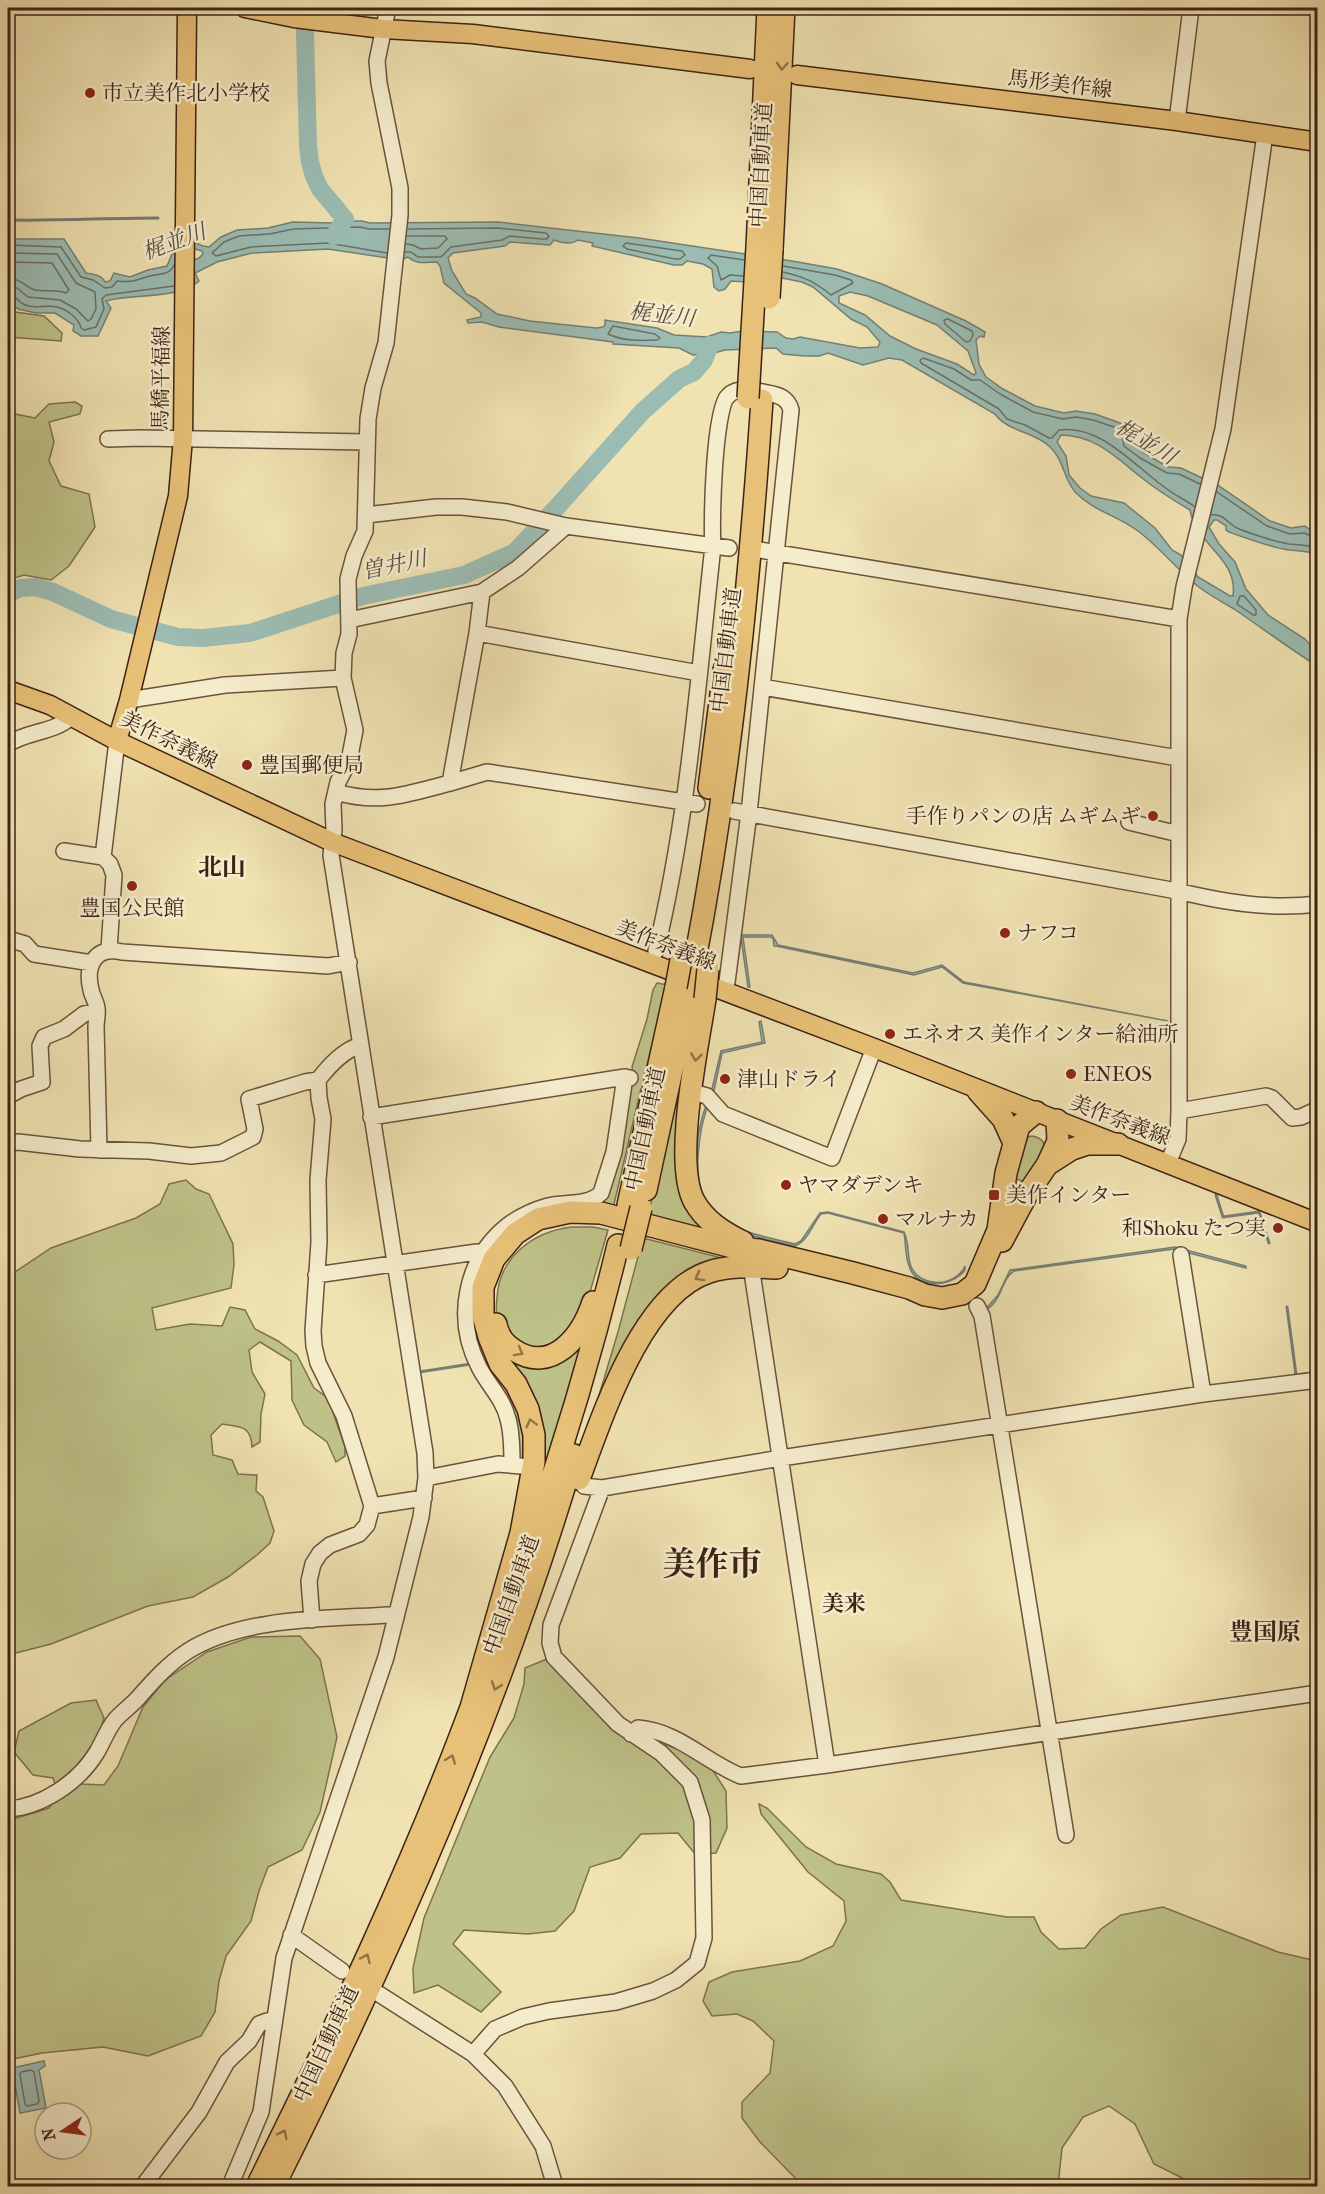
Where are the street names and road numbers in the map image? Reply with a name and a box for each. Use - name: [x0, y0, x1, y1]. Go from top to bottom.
- street label: 馬形美作線: [1006, 66, 1114, 102]
- street label: 中国自動車道: [746, 101, 776, 229]
- street label: 馬橋平福線: [148, 325, 174, 431]
- street label: 中国自動車道: [706, 586, 746, 714]
- street label: 美作奈義線: [117, 706, 221, 774]
- street label: 美作奈義線: [613, 915, 719, 975]
- street label: 中国自動車道: [620, 1065, 670, 1193]
- street label: 美作奈義線: [1067, 1090, 1173, 1150]
- street label: 中国自動車道: [478, 1532, 544, 1658]
- street label: 中国自動車道: [288, 1982, 364, 2106]

